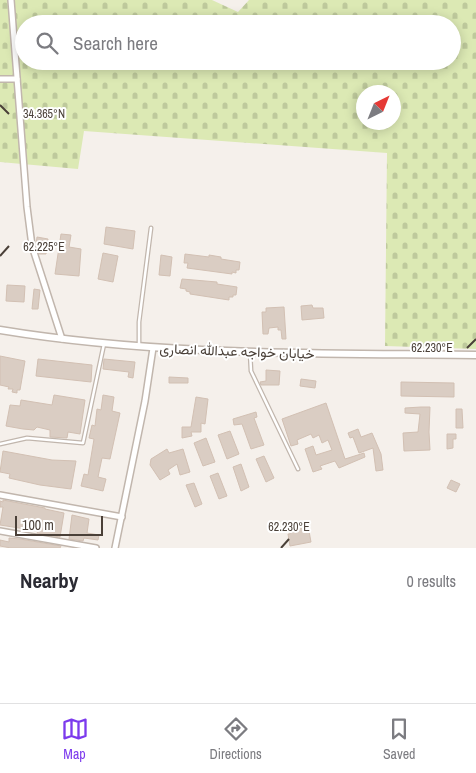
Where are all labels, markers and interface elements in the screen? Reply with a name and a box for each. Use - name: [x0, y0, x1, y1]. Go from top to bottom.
- search box: [15, 15, 461, 70]
- icon: search: [33, 29, 61, 57]
- text: Search here: [73, 30, 158, 56]
- north arrow: [356, 85, 401, 130]
- text: 34.365°N: [23, 106, 65, 122]
- text: 62.225°E: [23, 239, 65, 255]
- street label: خیابان خواجه عبدالله انصاری: [159, 339, 315, 363]
- text: 62.230°E: [411, 340, 453, 356]
- scale bar: [15, 513, 102, 536]
- text: 100 m: [22, 516, 54, 534]
- text: 62.230°E: [268, 519, 310, 535]
- text: Nearby: [20, 566, 78, 595]
- text: 0 results: [406, 570, 456, 592]
- tab: Map: [61, 715, 89, 763]
- tab: Directions: [210, 715, 262, 763]
- tab: Saved: [383, 715, 415, 763]

